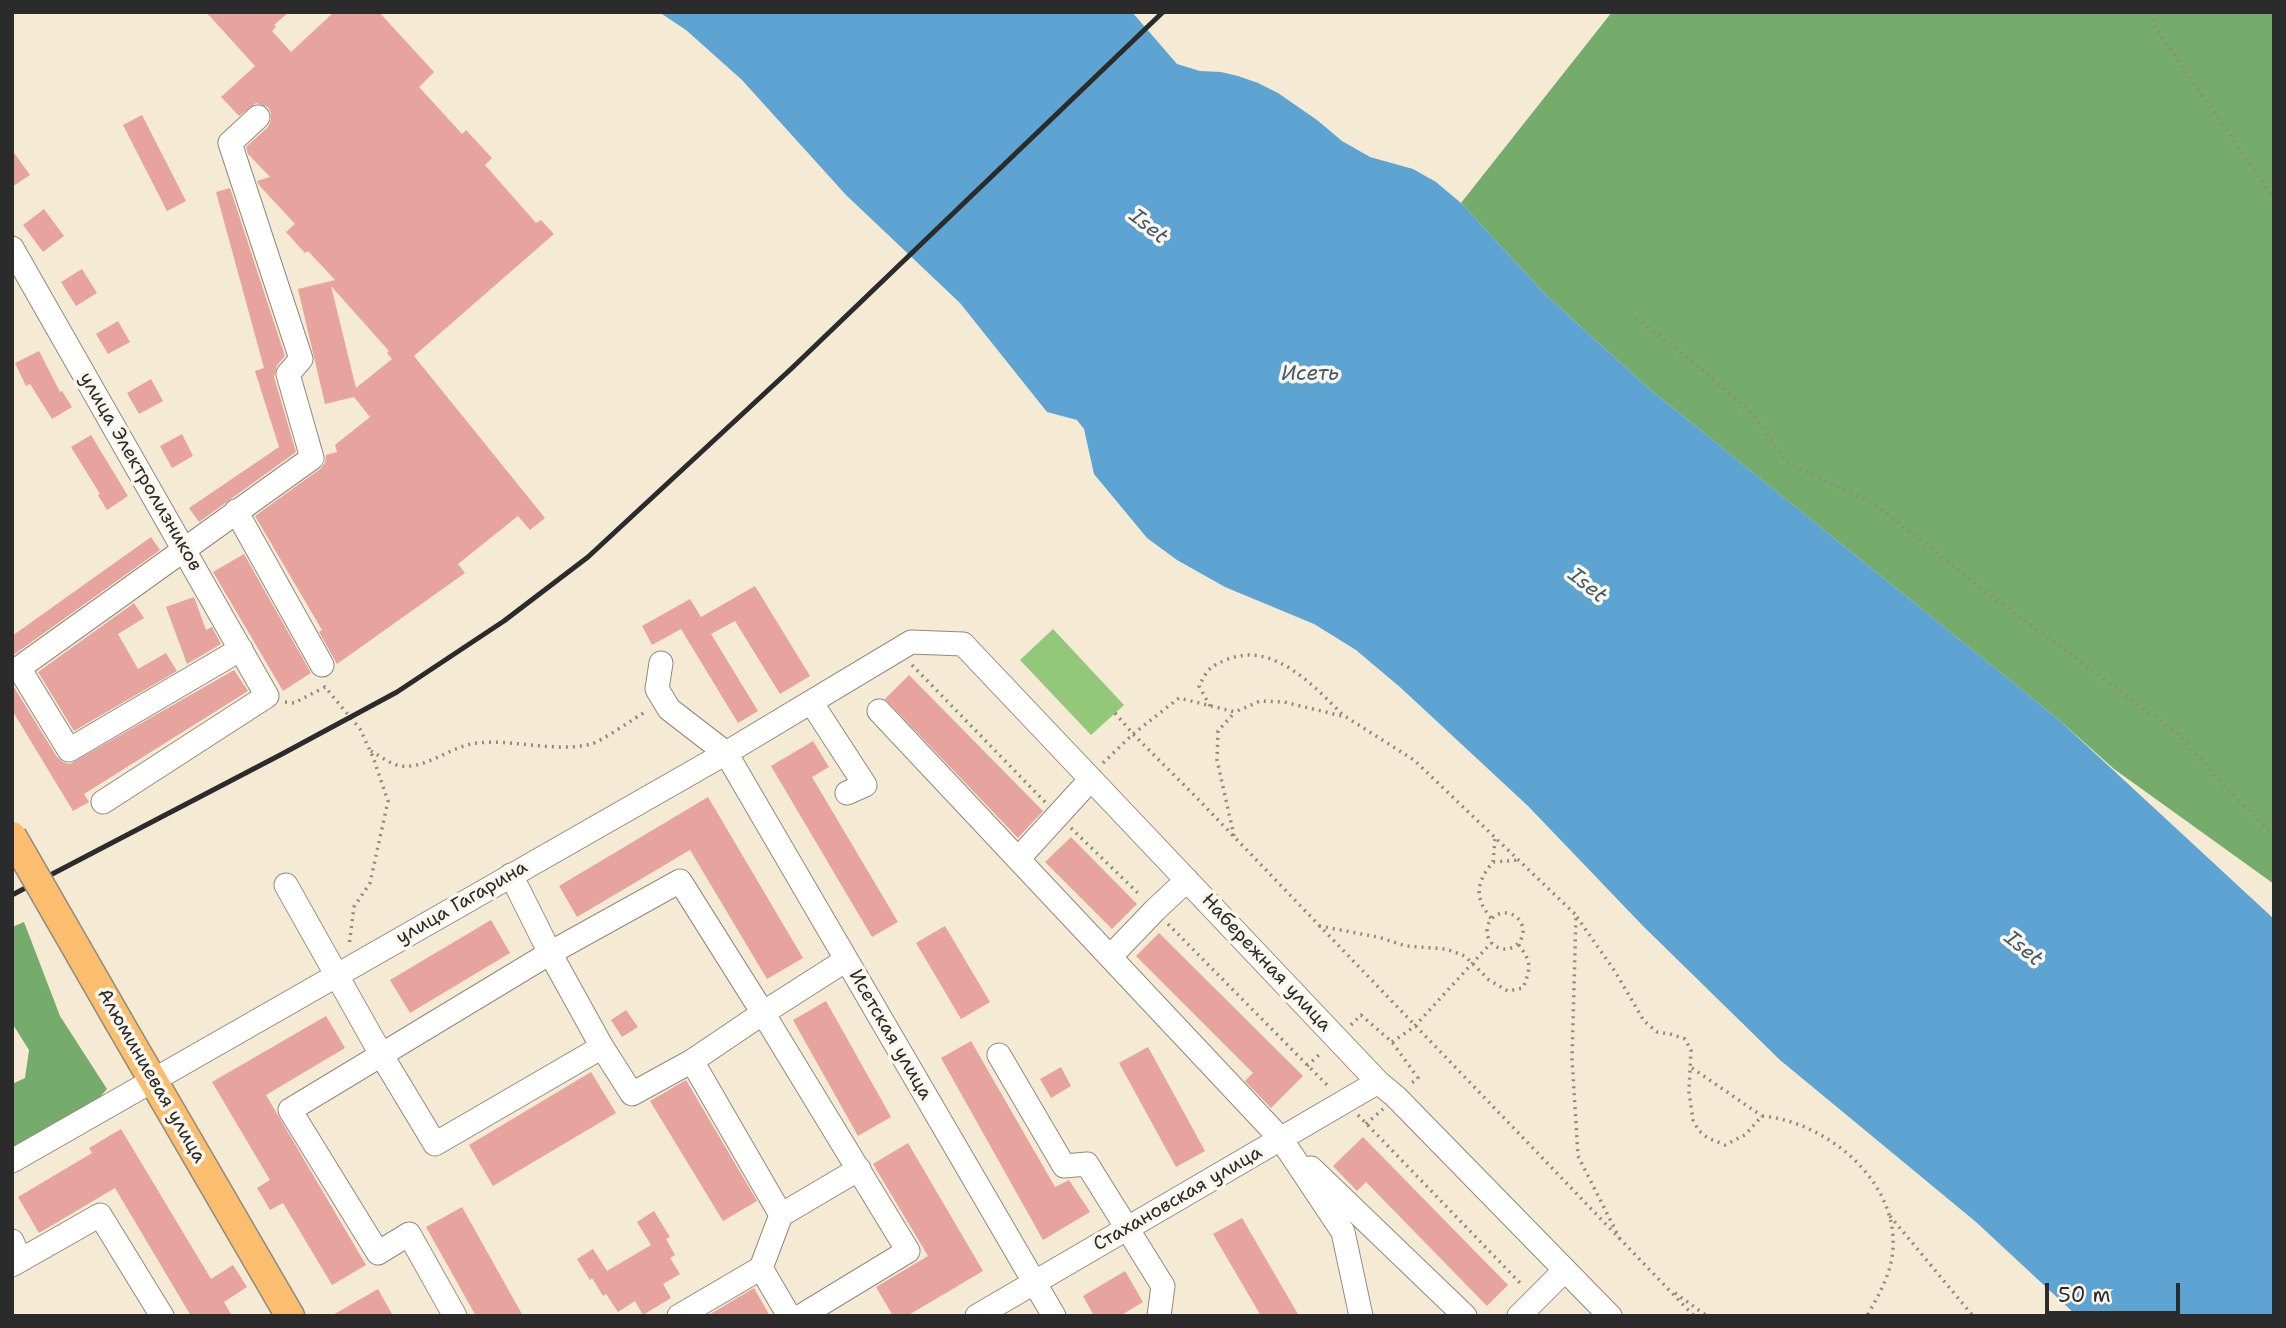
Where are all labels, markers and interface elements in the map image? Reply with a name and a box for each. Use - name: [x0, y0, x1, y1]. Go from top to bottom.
- water label: Iset: [1124, 204, 1172, 250]
- water label: Исеть: [1281, 362, 1339, 388]
- street label: улица Электролизников: [74, 369, 206, 575]
- water label: Iset: [1563, 563, 1611, 609]
- street label: улица Гагарина: [392, 856, 532, 950]
- street label: Набережная улица: [1196, 889, 1336, 1037]
- water label: Iset: [1999, 926, 2047, 972]
- street label: Исетская улица: [843, 966, 937, 1104]
- street label: Алюминиевая улица: [92, 985, 210, 1167]
- street label: Стахановская улица: [1090, 1141, 1266, 1257]
- scale bar: [2048, 1268, 2183, 1312]
- text: 50 m: [2058, 1281, 2111, 1309]

